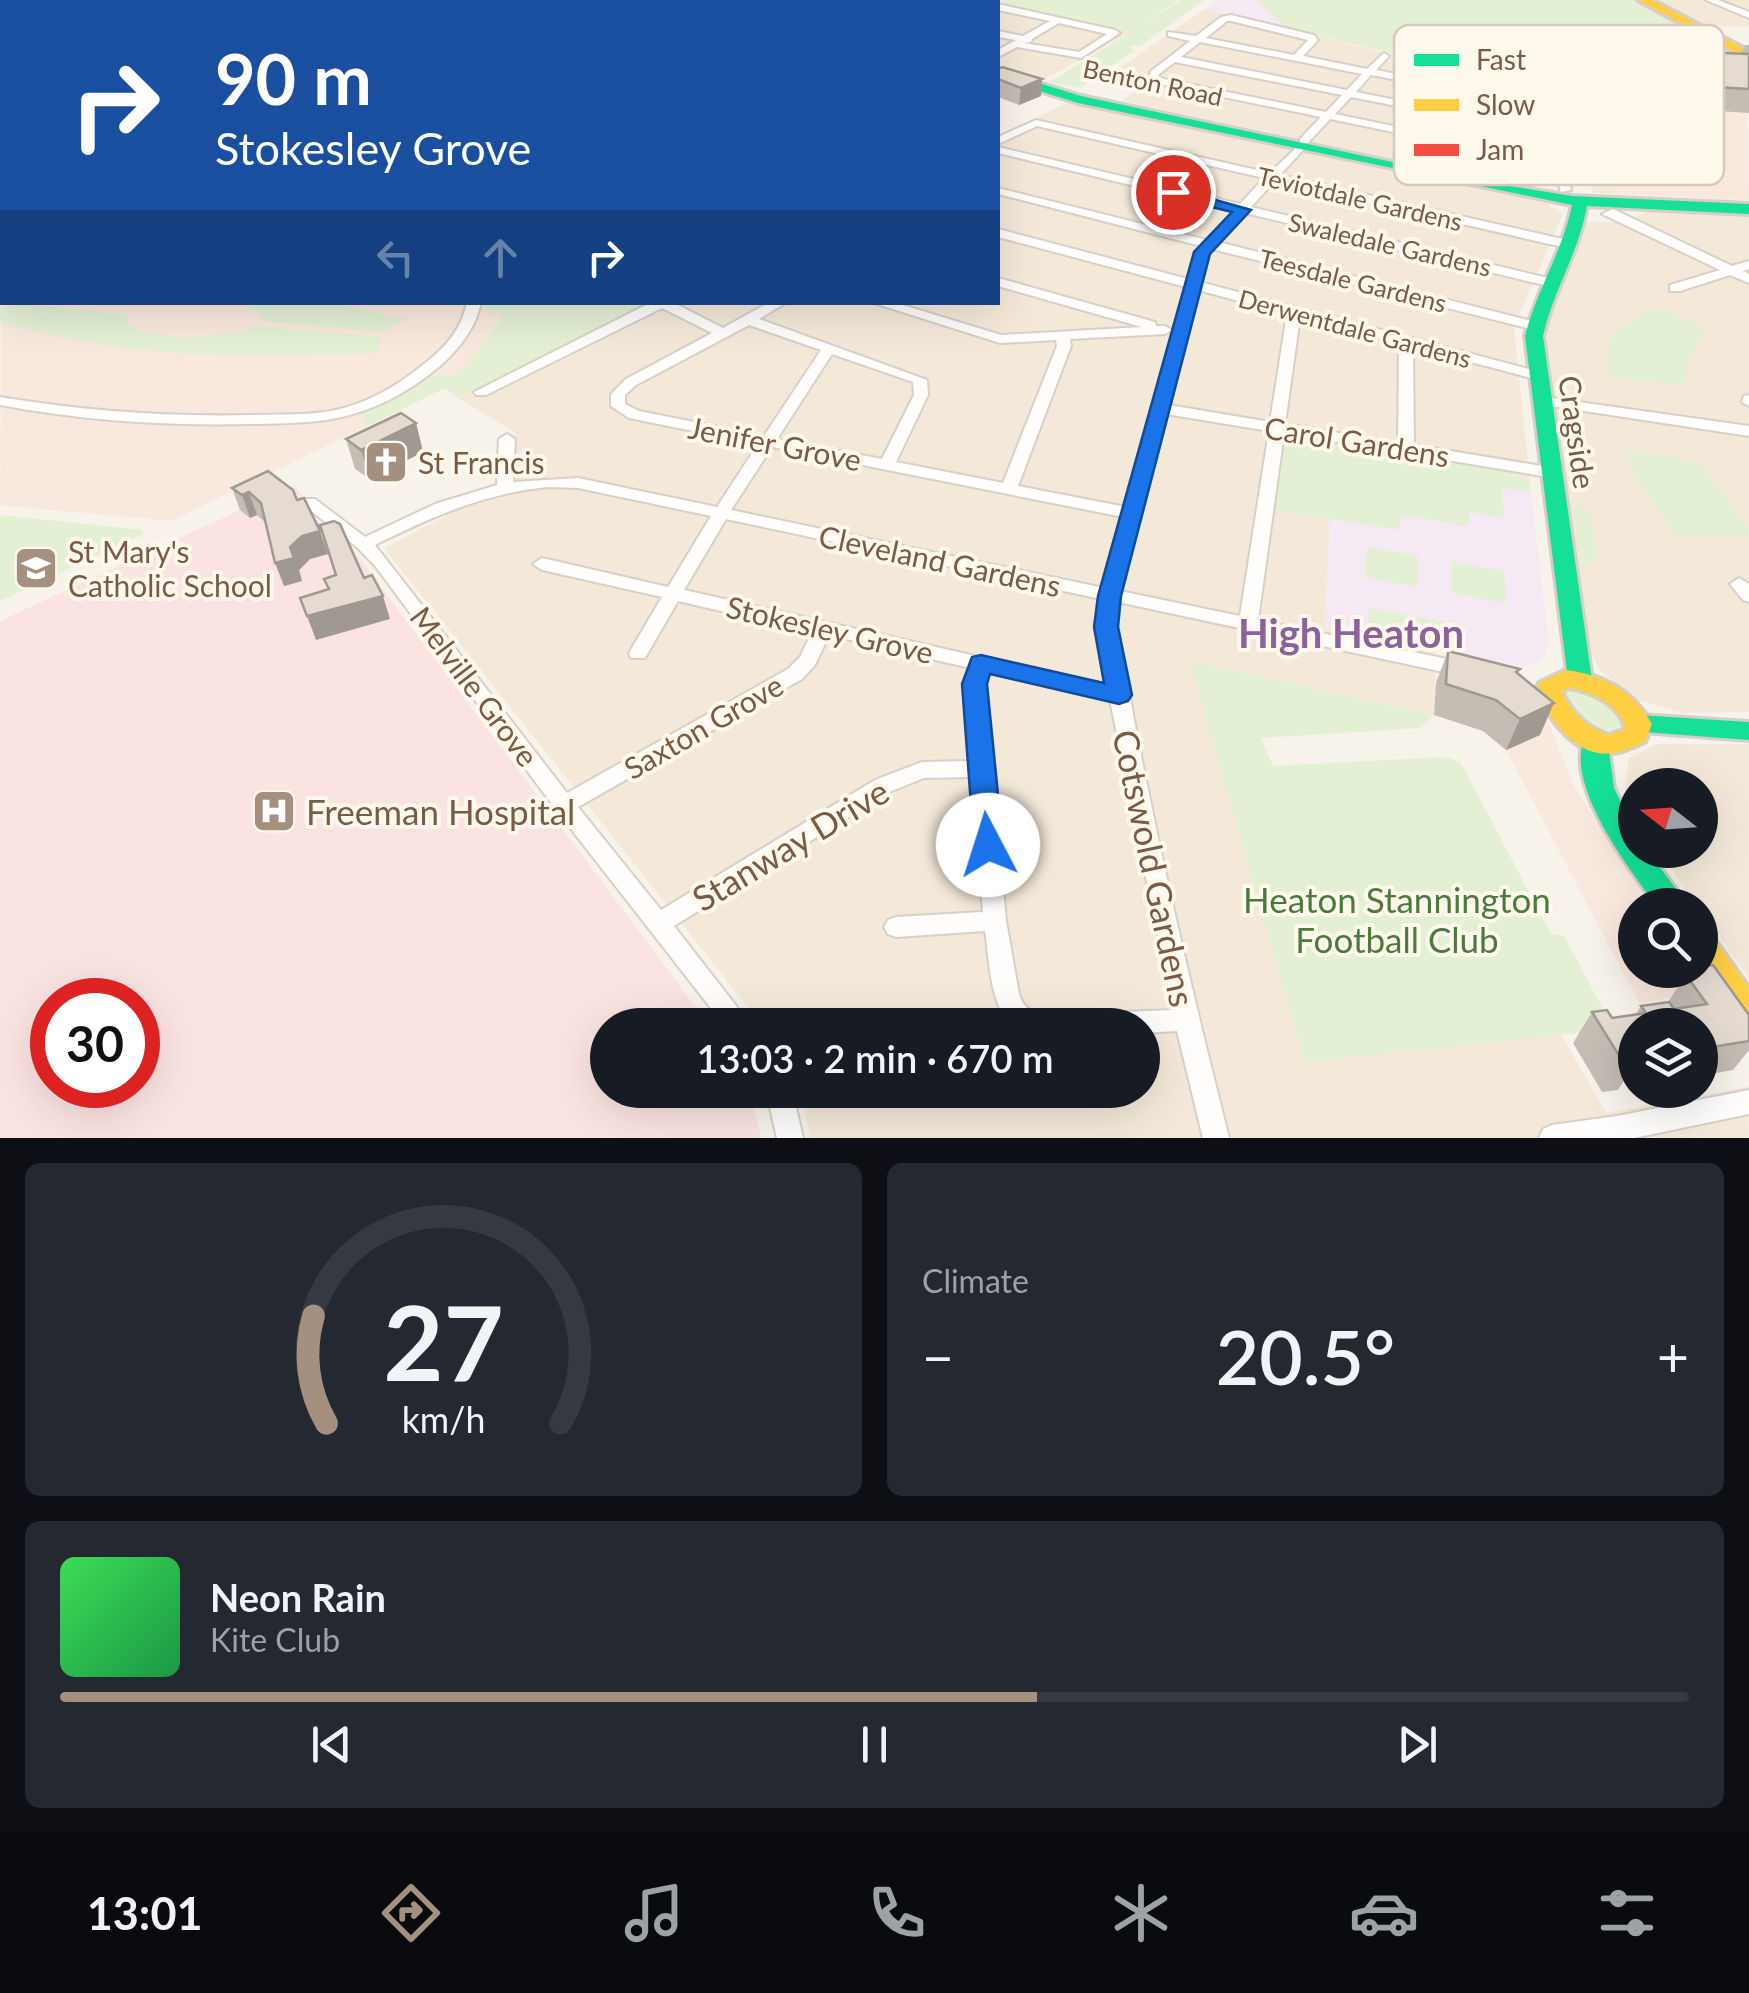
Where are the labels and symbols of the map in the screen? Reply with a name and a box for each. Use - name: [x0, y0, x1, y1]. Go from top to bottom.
- legend: [1394, 25, 1724, 185]
- text: Fast: [1476, 42, 1526, 76]
- street label: Benton Road: [1081, 53, 1225, 111]
- text: Slow: [1476, 87, 1535, 121]
- text: Jam: [1476, 132, 1524, 166]
- pin: [1131, 150, 1216, 235]
- street label: Teviotdale Gardens: [1255, 160, 1465, 236]
- street label: Swaledale Gardens: [1286, 206, 1494, 282]
- street label: Teesdale Gardens: [1256, 242, 1450, 318]
- street label: Derwentdale Gardens: [1235, 282, 1475, 374]
- street label: Cragside: [1552, 373, 1604, 491]
- street label: Jenifer Grove: [686, 409, 864, 477]
- street label: Carol Gardens: [1262, 409, 1452, 473]
- church icon: St Francis: [363, 439, 409, 485]
- place label: St Francis: [418, 444, 545, 480]
- street label: Cleveland Gardens: [816, 517, 1064, 603]
- place label: St Mary's Catholic School: [68, 533, 272, 603]
- school or university icon: St Mary's Catholic School: [13, 545, 59, 591]
- street label: Stokesley Grove: [723, 588, 937, 670]
- street label: Melville Grove: [403, 599, 547, 773]
- district label: High Heaton: [1238, 609, 1464, 657]
- street label: Saxton Grove: [617, 666, 789, 786]
- street label: Cotswold Gardens: [1105, 726, 1205, 1010]
- north arrow: [1618, 768, 1718, 868]
- street label: Stanway Drive: [684, 769, 896, 919]
- hospital icon: Freeman Hospital: [251, 788, 297, 834]
- place label: Freeman Hospital: [306, 790, 575, 832]
- position arrow: [936, 793, 1040, 897]
- park label: Heaton Stannington Football Club: [1243, 878, 1551, 960]
- speed limit sign: 30: [30, 978, 160, 1108]

